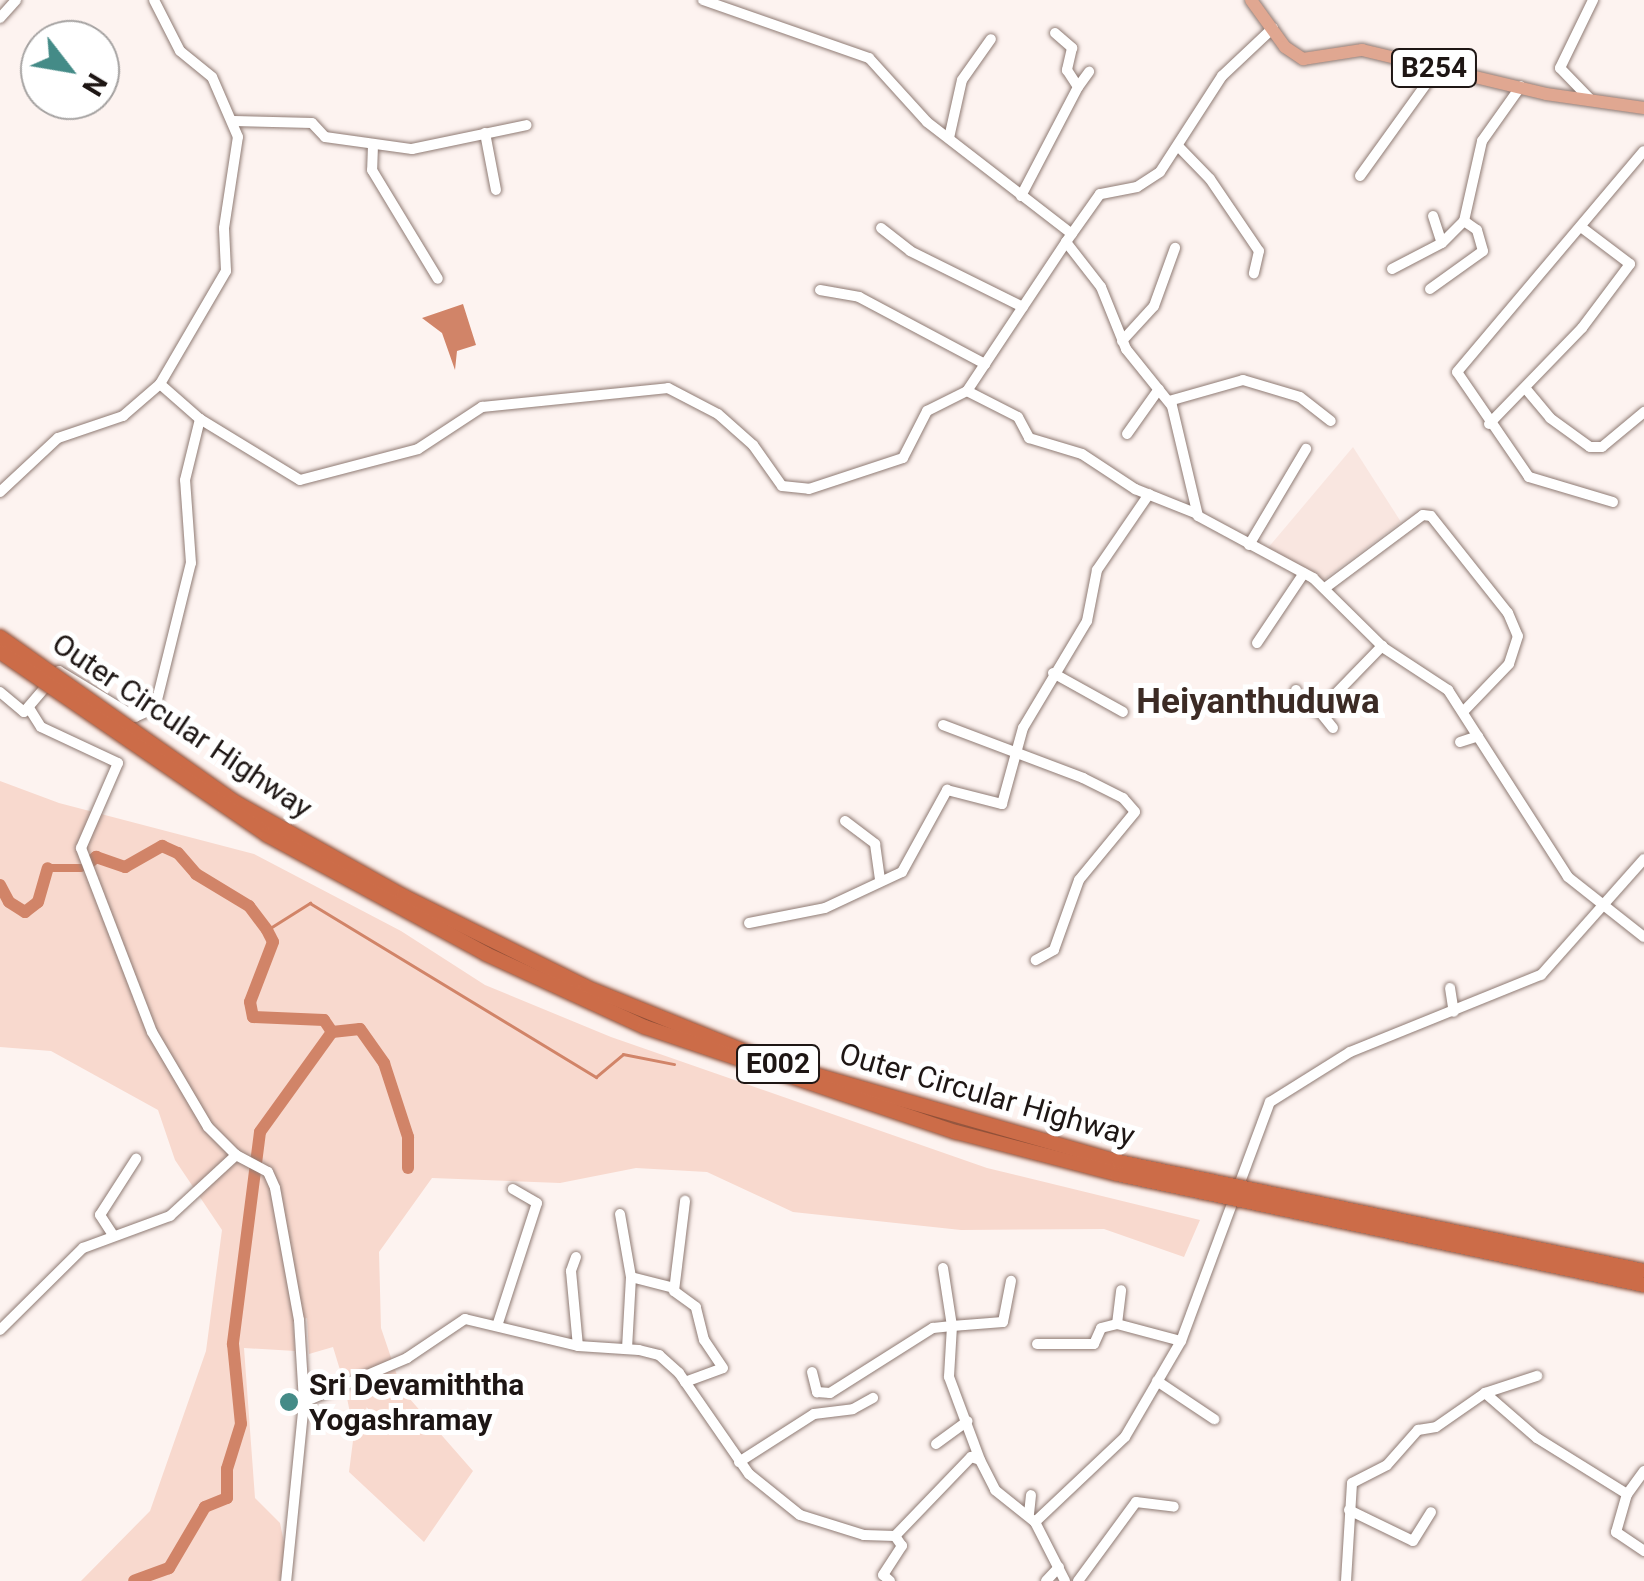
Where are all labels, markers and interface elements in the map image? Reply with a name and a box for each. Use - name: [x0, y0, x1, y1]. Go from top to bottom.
- north arrow: [20, 20, 120, 120]
- road number: B254: [1389, 45, 1479, 91]
- text: N: [75, 68, 114, 102]
- street label: Outer Circular Highway: [45, 626, 319, 826]
- district label: Heiyanthuduwa: [1136, 681, 1380, 723]
- street label: Outer Circular Highway: [835, 1036, 1139, 1154]
- road number: E002: [736, 1041, 820, 1087]
- place label: Sri Devamiththa Yogashramay: [309, 1367, 524, 1438]
- marker: Sri Devamiththa Yogashramay: [278, 1391, 300, 1413]

